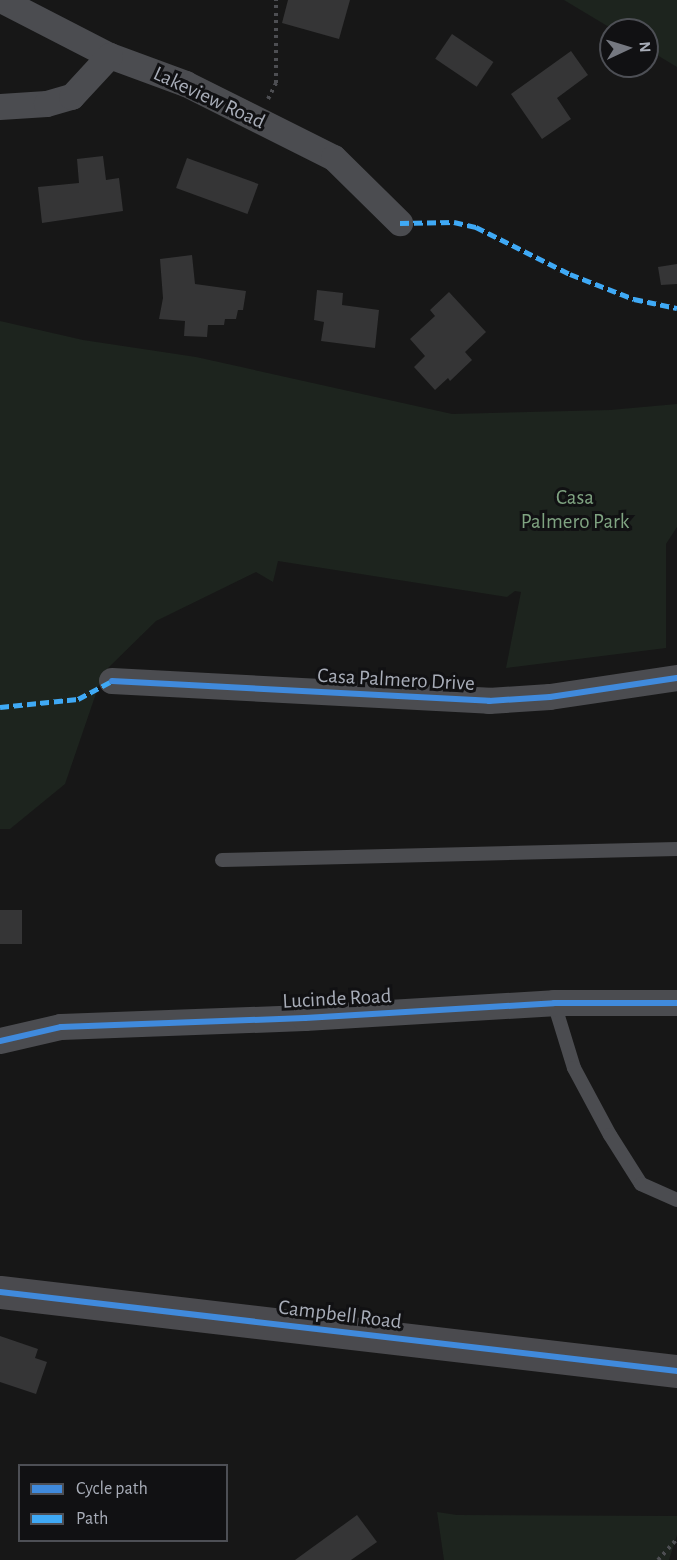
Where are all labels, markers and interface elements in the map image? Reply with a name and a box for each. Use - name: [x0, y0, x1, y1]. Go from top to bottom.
- north arrow: [599, 18, 659, 78]
- text: N: [637, 41, 653, 53]
- street label: Lakeview Road: [149, 61, 269, 135]
- park label: Casa Palmero Park: [521, 485, 629, 535]
- street label: Casa Palmero Drive: [317, 663, 475, 697]
- street label: Lucinde Road: [282, 984, 392, 1014]
- street label: Campbell Road: [277, 1295, 403, 1335]
- legend: [18, 1464, 228, 1542]
- text: Cycle path: [76, 1480, 148, 1498]
- text: Path: [76, 1510, 108, 1528]

